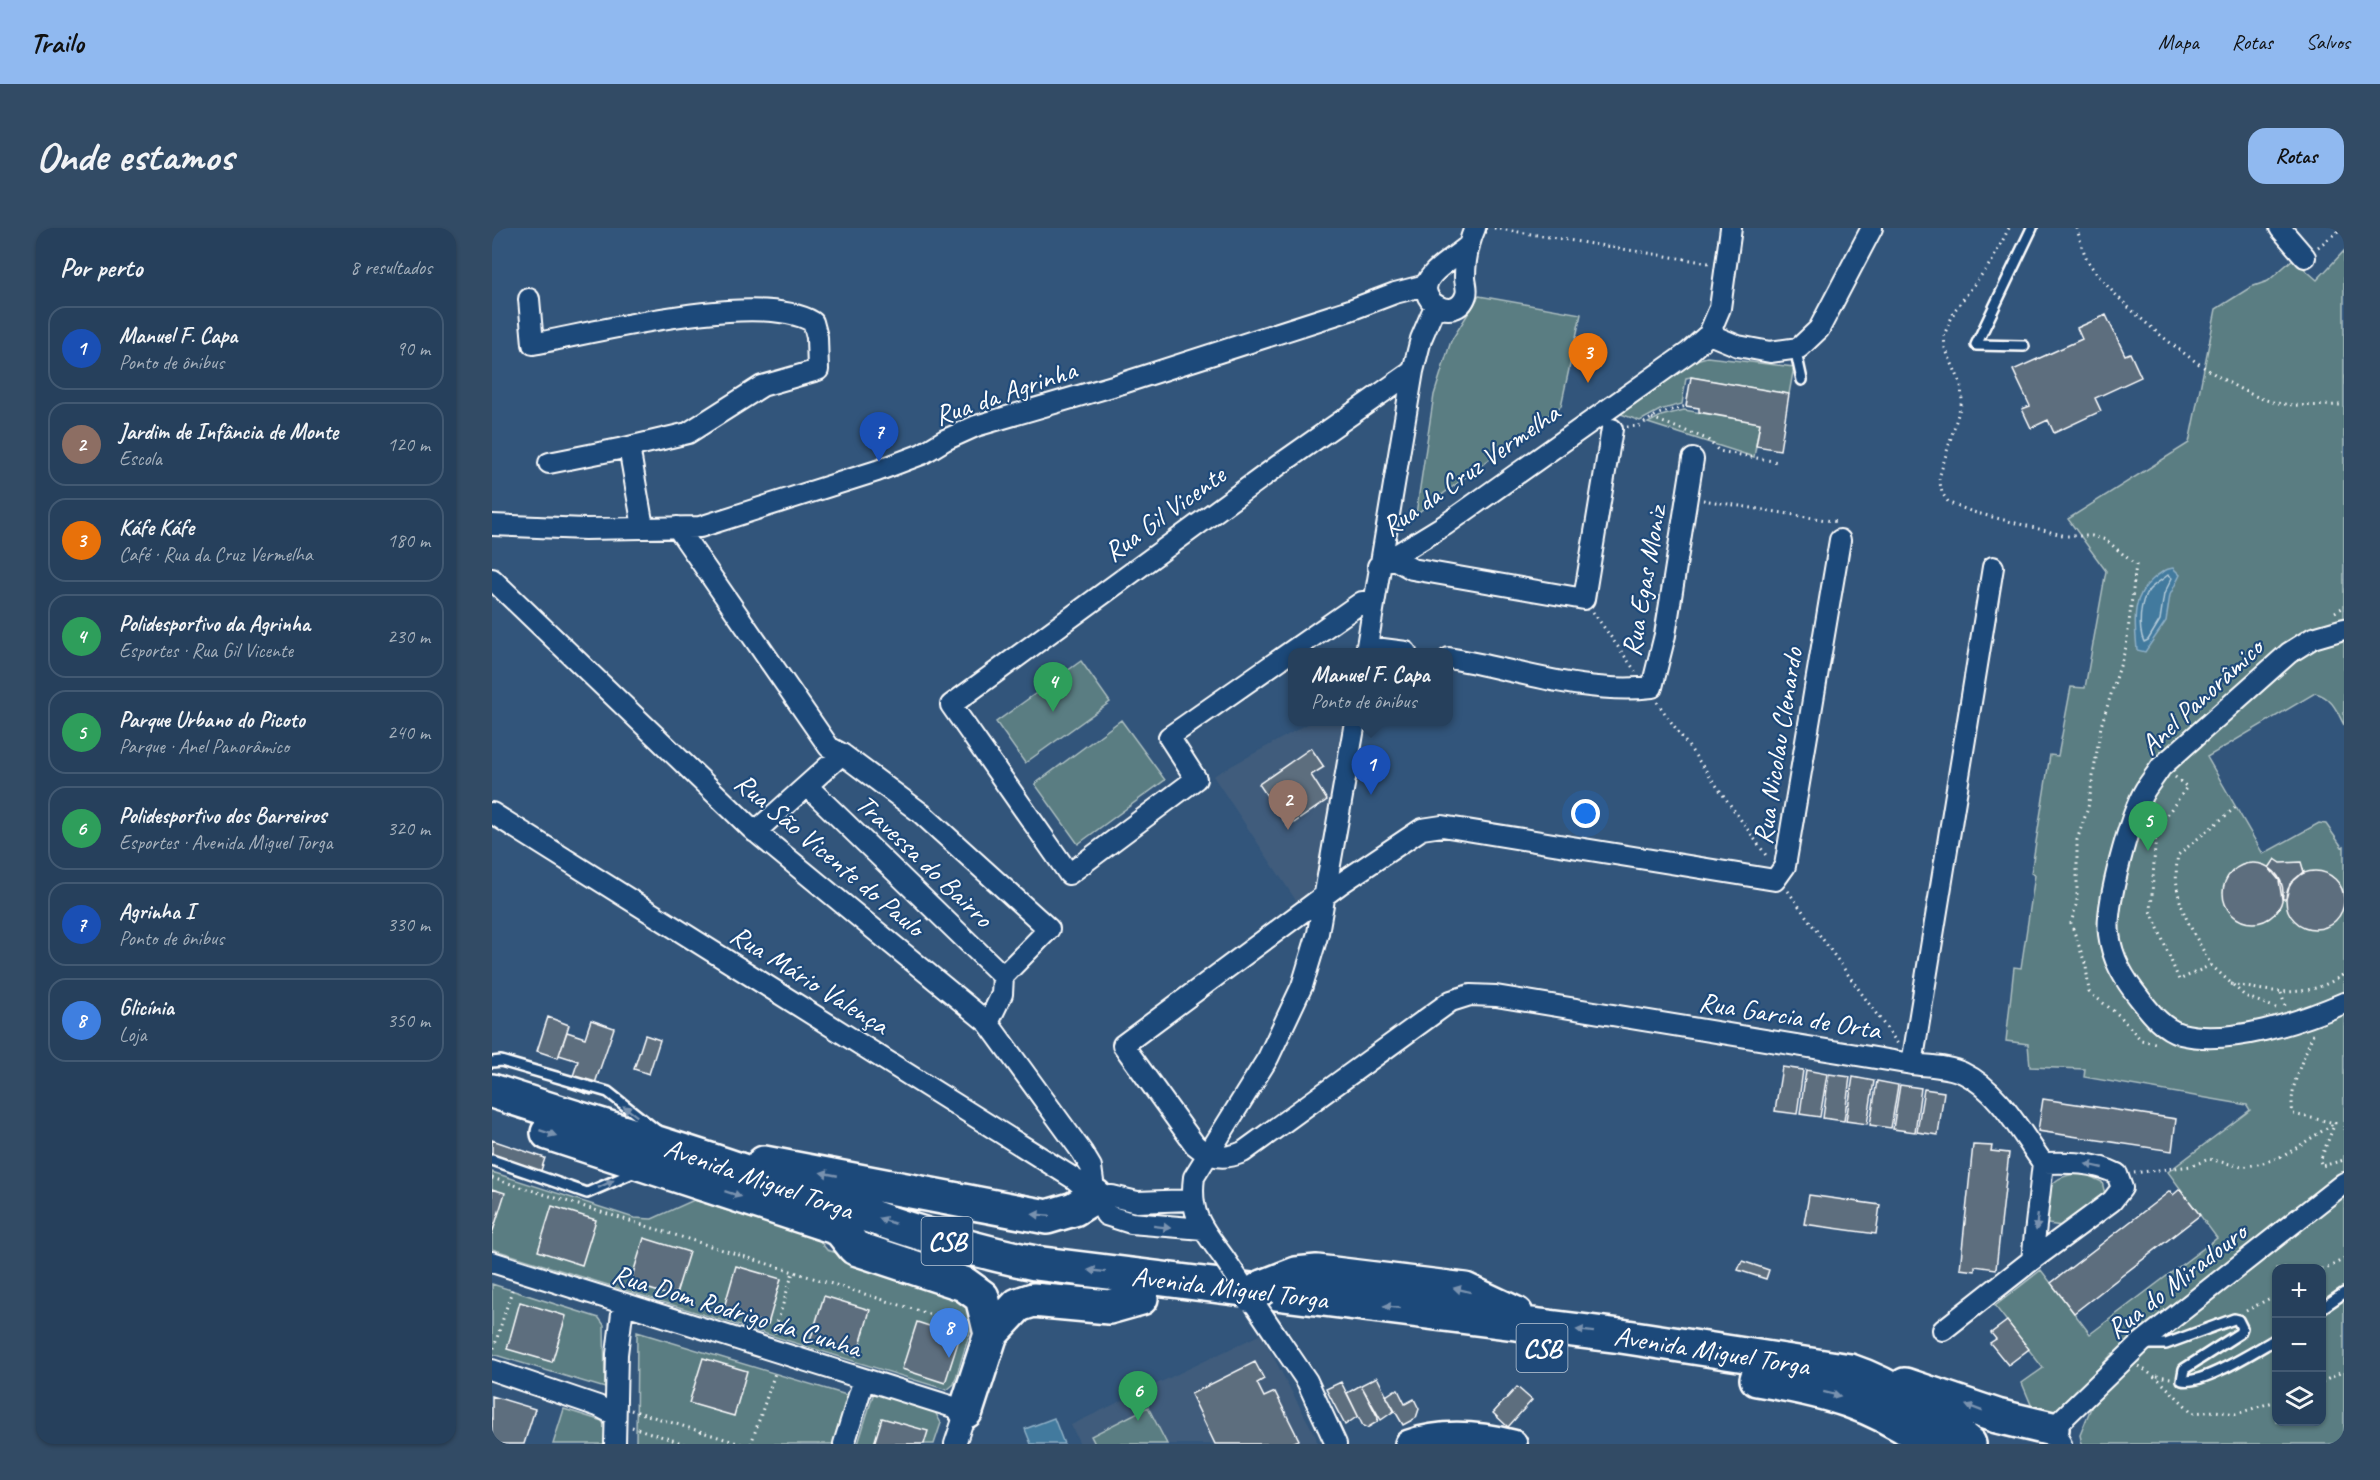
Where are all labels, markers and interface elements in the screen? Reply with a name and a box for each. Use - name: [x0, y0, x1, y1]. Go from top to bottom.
- text: Trailo: [30, 25, 84, 60]
- text: Mapa: [2158, 29, 2199, 55]
- text: Rotas: [2232, 29, 2273, 55]
- text: Salvos: [2306, 29, 2350, 55]
- button: Rotas: [2248, 128, 2344, 184]
- text: Onde estamos: [36, 130, 233, 183]
- text: Por perto: [60, 251, 142, 284]
- text: 8 resultados: [350, 255, 432, 280]
- text: Manuel F. Capa: [119, 322, 237, 350]
- pin: 3: [1568, 334, 1608, 383]
- text: 1: [77, 336, 86, 361]
- text: 90 m: [396, 336, 430, 361]
- text: Ponto de ônibus: [119, 350, 224, 375]
- street label: Rua da Agrinha: [930, 351, 1082, 433]
- street label: Rua da Cruz Vermelha: [1375, 394, 1567, 544]
- pin: 7: [860, 412, 898, 462]
- text: Jardim de Infância de Monte: [119, 418, 338, 446]
- text: 2: [77, 432, 86, 457]
- text: 120 m: [387, 432, 430, 457]
- text: Escola: [119, 446, 162, 471]
- street label: Rua Gil Vicente: [1097, 456, 1234, 569]
- street label: Rua Egas Moniz: [1613, 500, 1674, 659]
- text: Káfe Káfe: [119, 514, 194, 542]
- text: 3: [77, 528, 86, 553]
- text: 180 m: [387, 528, 430, 553]
- text: Café · Rua da Cruz Vermelha: [119, 542, 312, 567]
- text: Polidesportivo da Agrinha: [119, 610, 310, 638]
- text: 4: [77, 624, 86, 649]
- text: 230 m: [387, 624, 430, 649]
- street label: Anel Panorâmico: [2133, 629, 2272, 762]
- text: Esportes · Rua Gil Vicente: [119, 638, 293, 663]
- street label: Rua Nicolau Clenardo: [1745, 643, 1811, 847]
- popup: [1288, 648, 1453, 726]
- text: Manuel F. Capa: [1311, 661, 1430, 689]
- pin: 4: [1034, 662, 1072, 712]
- text: Ponto de ônibus: [1311, 689, 1417, 714]
- text: Parque Urbano do Picoto: [119, 706, 305, 734]
- text: 5: [77, 720, 86, 745]
- text: 240 m: [387, 720, 430, 745]
- text: Parque · Anel Panorâmico: [119, 734, 289, 759]
- pin: 1: [1352, 746, 1390, 795]
- street label: Rua São Vicente do Paulo: [728, 765, 934, 946]
- pin: 2: [1268, 780, 1308, 830]
- street label: Travessa do Bairro: [849, 786, 1002, 936]
- your location: [1571, 799, 1600, 828]
- text: Polidesportivo dos Barreiros: [119, 802, 327, 830]
- pin: 5: [2128, 802, 2168, 851]
- text: 6: [77, 816, 86, 841]
- text: 320 m: [387, 816, 430, 841]
- text: Esportes · Avenida Miguel Torga: [119, 830, 333, 855]
- text: Agrinha I: [119, 898, 194, 926]
- text: 7: [77, 912, 86, 937]
- text: 330 m: [387, 912, 430, 937]
- street label: Rua Mário Valença: [724, 917, 897, 1043]
- text: Ponto de ônibus: [119, 926, 224, 951]
- street label: Rua Garcia de Orta: [1697, 984, 1885, 1047]
- text: Glicínia: [119, 994, 174, 1022]
- text: 8: [77, 1008, 86, 1033]
- text: 350 m: [387, 1008, 430, 1033]
- text: Loja: [119, 1022, 147, 1047]
- one-way arrow: [622, 1104, 638, 1117]
- one-way arrow: [539, 1129, 557, 1138]
- street label: Avenida Miguel Torga: [660, 1130, 860, 1228]
- one-way arrow: [2084, 1161, 2103, 1170]
- one-way arrow: [820, 1169, 839, 1178]
- one-way arrow: [597, 1180, 614, 1189]
- one-way arrow: [724, 1190, 742, 1199]
- one-way arrow: [1031, 1210, 1050, 1220]
- one-way arrow: [2032, 1212, 2042, 1231]
- street label: Rua do Miradouro: [2099, 1213, 2256, 1346]
- one-way arrow: [878, 1216, 896, 1226]
- road number: CSB: [922, 1217, 972, 1265]
- one-way arrow: [1153, 1222, 1172, 1231]
- street label: Rua Dom Rodrigo da Cunha: [608, 1256, 868, 1366]
- street label: Avenida Miguel Torga: [1130, 1258, 1332, 1317]
- map controls: [2272, 1264, 2326, 1426]
- button: +: [2272, 1264, 2326, 1318]
- one-way arrow: [1087, 1266, 1106, 1275]
- one-way arrow: [1453, 1285, 1471, 1295]
- one-way arrow: [1382, 1302, 1401, 1312]
- pin: 8: [930, 1308, 968, 1358]
- street label: Avenida Miguel Torga: [1612, 1318, 1814, 1383]
- button: −: [2272, 1318, 2326, 1372]
- road number: CSB: [1516, 1324, 1568, 1372]
- one-way arrow: [1576, 1327, 1595, 1336]
- pin: 6: [1118, 1372, 1158, 1421]
- button: layers: [2272, 1372, 2326, 1426]
- one-way arrow: [1823, 1390, 1841, 1400]
- one-way arrow: [1965, 1403, 1983, 1413]

